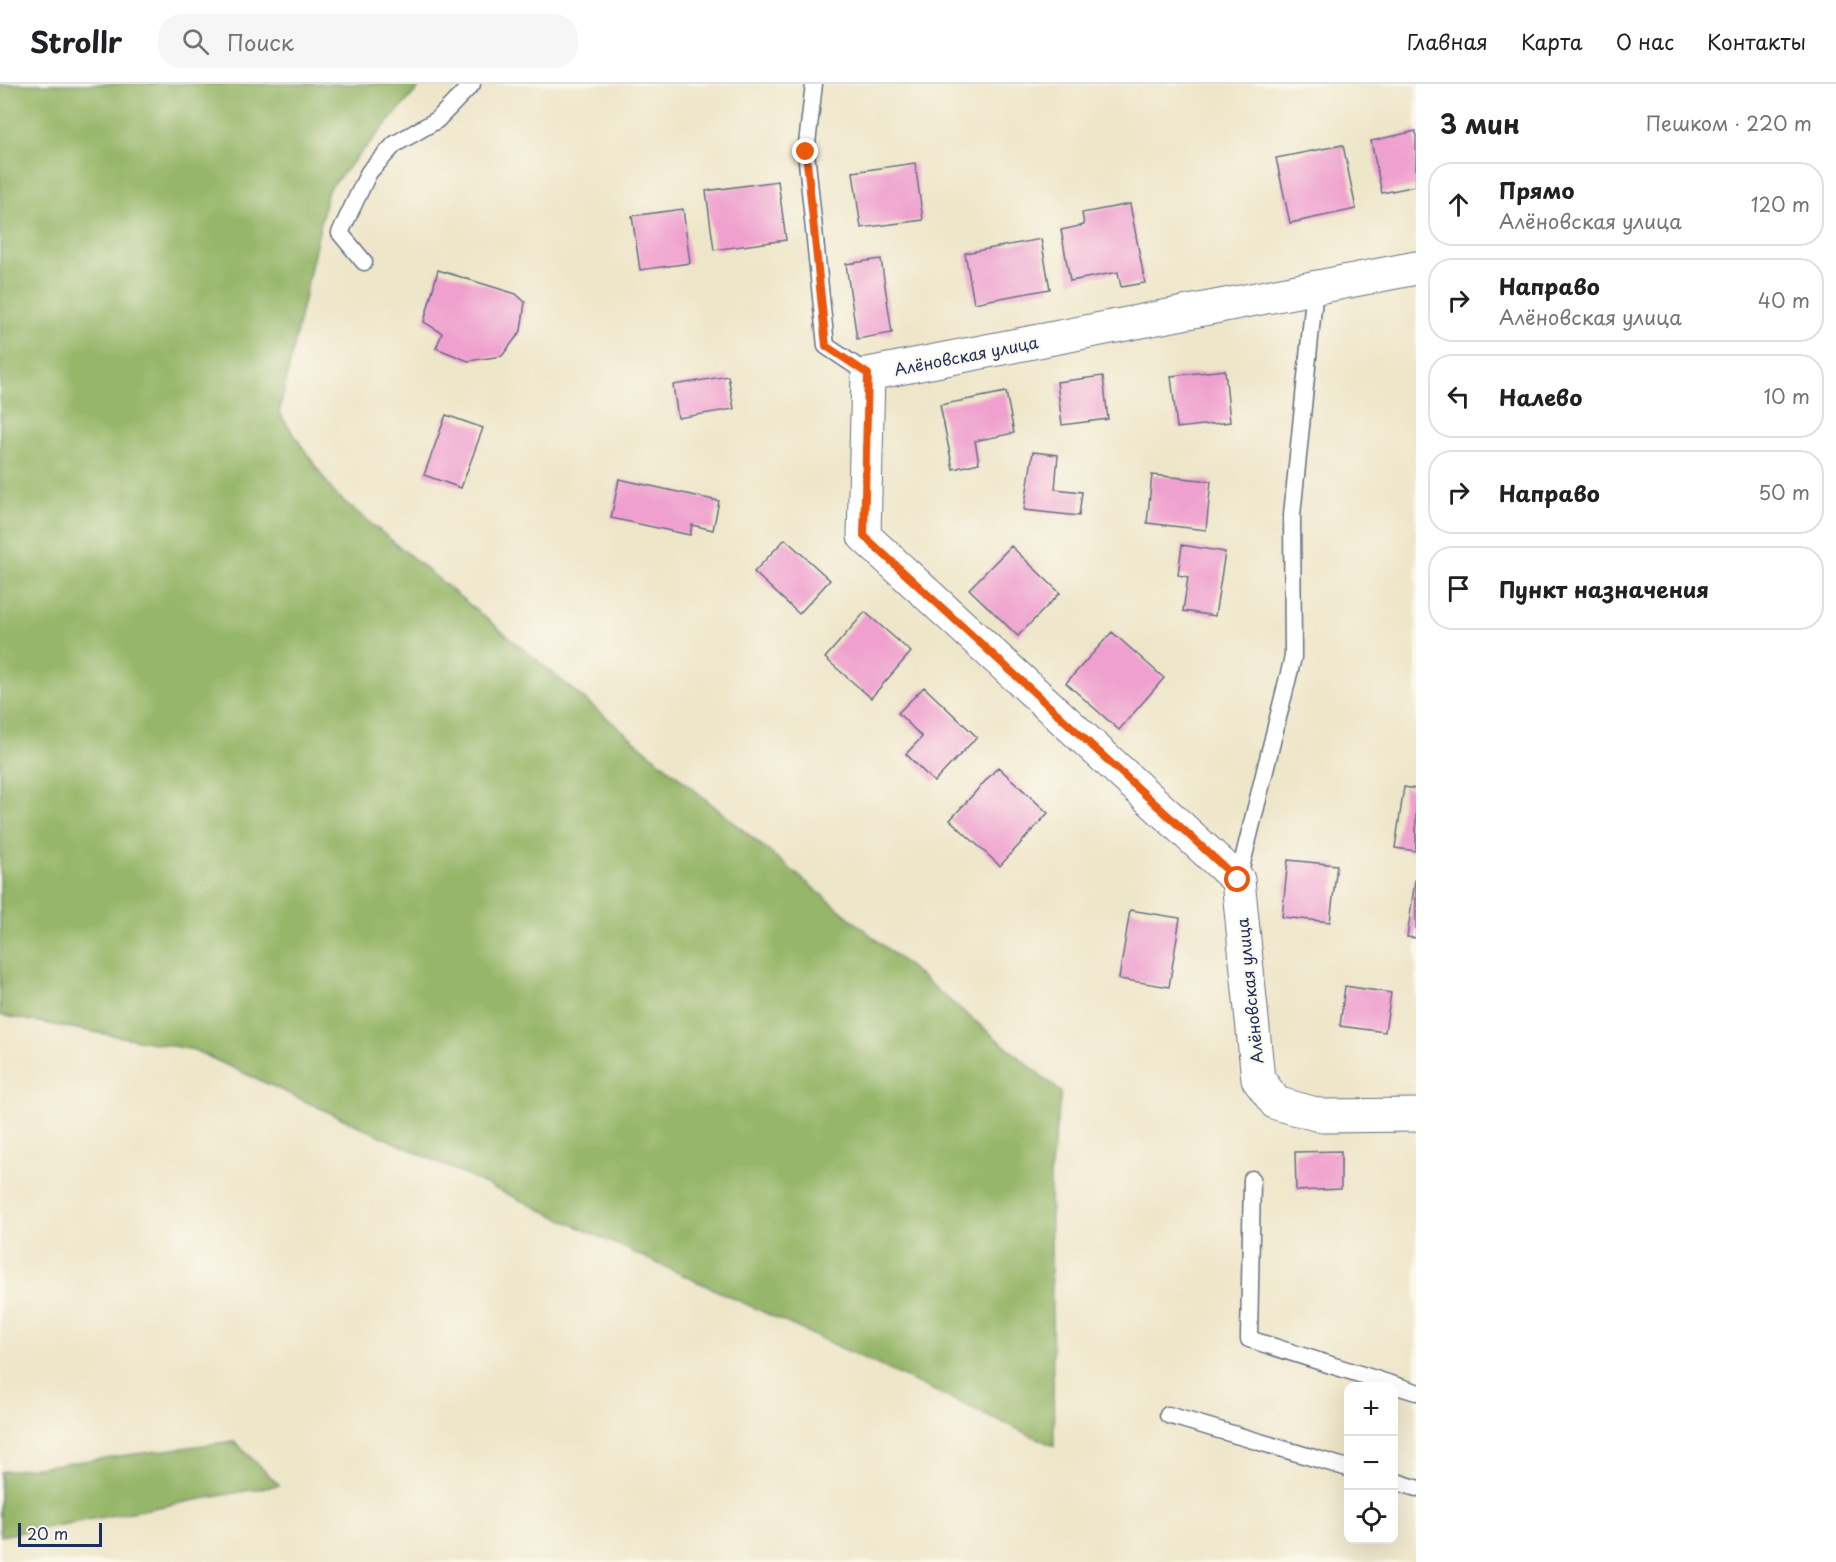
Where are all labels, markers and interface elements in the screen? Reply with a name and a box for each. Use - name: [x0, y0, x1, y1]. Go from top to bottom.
- search box: [158, 14, 578, 68]
- text: Strollr: [30, 20, 122, 63]
- icon: search: [179, 25, 212, 58]
- text: Поиск: [227, 25, 294, 58]
- text: Главная: [1407, 25, 1488, 57]
- text: Карта: [1521, 25, 1583, 57]
- text: О нас: [1616, 25, 1674, 57]
- text: Контакты: [1707, 25, 1806, 57]
- text: 3 мин: [1440, 104, 1520, 143]
- text: Пешком · 220 m: [1646, 108, 1812, 138]
- route end: [792, 138, 818, 164]
- text: Прямо: [1499, 173, 1574, 206]
- icon: ahead: [1442, 188, 1475, 221]
- text: 120 m: [1751, 189, 1810, 219]
- text: Алёновская улица: [1499, 206, 1682, 236]
- text: Направо: [1499, 269, 1600, 302]
- icon: right: [1442, 284, 1475, 317]
- text: 40 m: [1758, 285, 1810, 315]
- text: Алёновская улица: [1499, 302, 1682, 332]
- street label: Алёновская улица: [892, 329, 1040, 381]
- icon: left: [1442, 380, 1475, 413]
- text: Налево: [1499, 380, 1582, 413]
- text: 10 m: [1763, 381, 1810, 411]
- icon: right: [1442, 476, 1475, 509]
- text: Направо: [1499, 476, 1600, 509]
- text: 50 m: [1758, 477, 1810, 507]
- icon: arrive: [1442, 572, 1475, 605]
- text: Пункт назначения: [1499, 572, 1709, 605]
- route start: [1224, 866, 1250, 892]
- street label: Алёновская улица: [1229, 917, 1269, 1065]
- map controls: [1344, 1382, 1398, 1544]
- button: +: [1344, 1382, 1398, 1436]
- button: −: [1344, 1436, 1398, 1490]
- button: locate: [1344, 1490, 1398, 1544]
- scale bar: [18, 1520, 102, 1548]
- text: 20 m: [27, 1521, 68, 1545]

